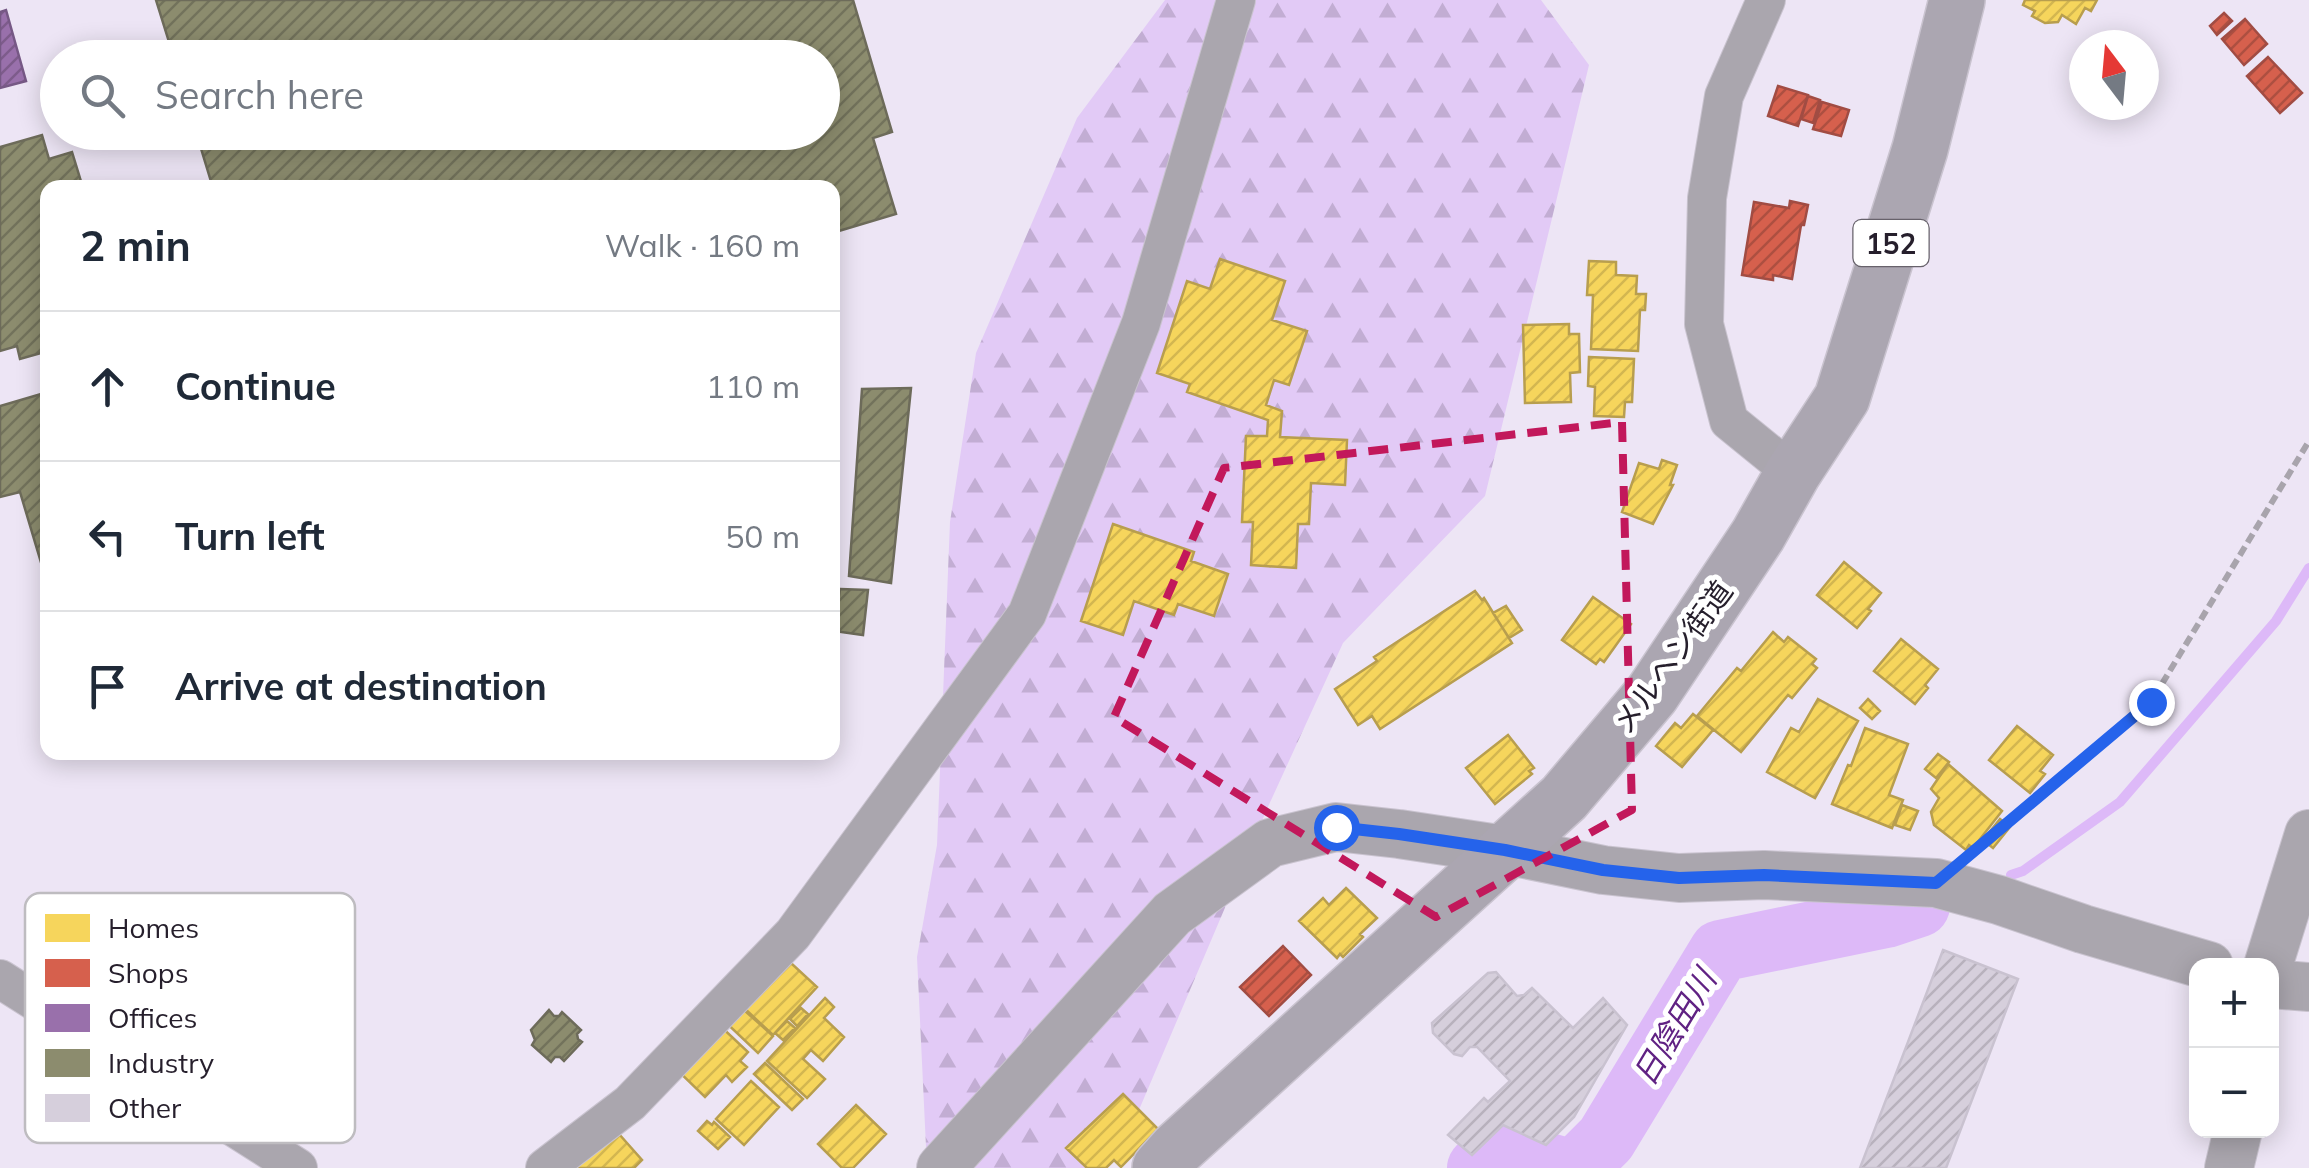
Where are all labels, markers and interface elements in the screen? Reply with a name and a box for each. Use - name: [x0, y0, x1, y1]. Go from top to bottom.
- north arrow: [2069, 30, 2159, 120]
- search box: [40, 40, 840, 150]
- icon: search: [75, 68, 130, 123]
- text: Search here: [155, 71, 364, 119]
- text: 2 min: [80, 219, 191, 272]
- road number: 152: [1854, 220, 1928, 266]
- text: Walk · 160 m: [605, 225, 800, 265]
- icon: ahead: [80, 359, 135, 414]
- text: Continue: [175, 362, 336, 410]
- text: 110 m: [706, 366, 800, 406]
- icon: left: [80, 509, 135, 564]
- text: Turn left: [175, 512, 325, 560]
- text: 50 m: [725, 516, 800, 556]
- street label: メルヘン街道: [1604, 573, 1740, 741]
- icon: arrive: [80, 659, 135, 714]
- text: Arrive at destination: [175, 662, 547, 710]
- route end: [2129, 680, 2175, 726]
- route start: [1314, 805, 1360, 851]
- legend: [25, 893, 355, 1143]
- text: Homes: [108, 910, 199, 945]
- text: Shops: [108, 955, 189, 990]
- map controls: [2189, 958, 2279, 1138]
- button: +: [2189, 958, 2279, 1048]
- water label: 日陰田川: [1624, 959, 1726, 1092]
- text: Offices: [108, 1000, 197, 1035]
- text: Industry: [108, 1045, 214, 1080]
- button: −: [2189, 1048, 2279, 1138]
- text: Other: [108, 1090, 182, 1125]

